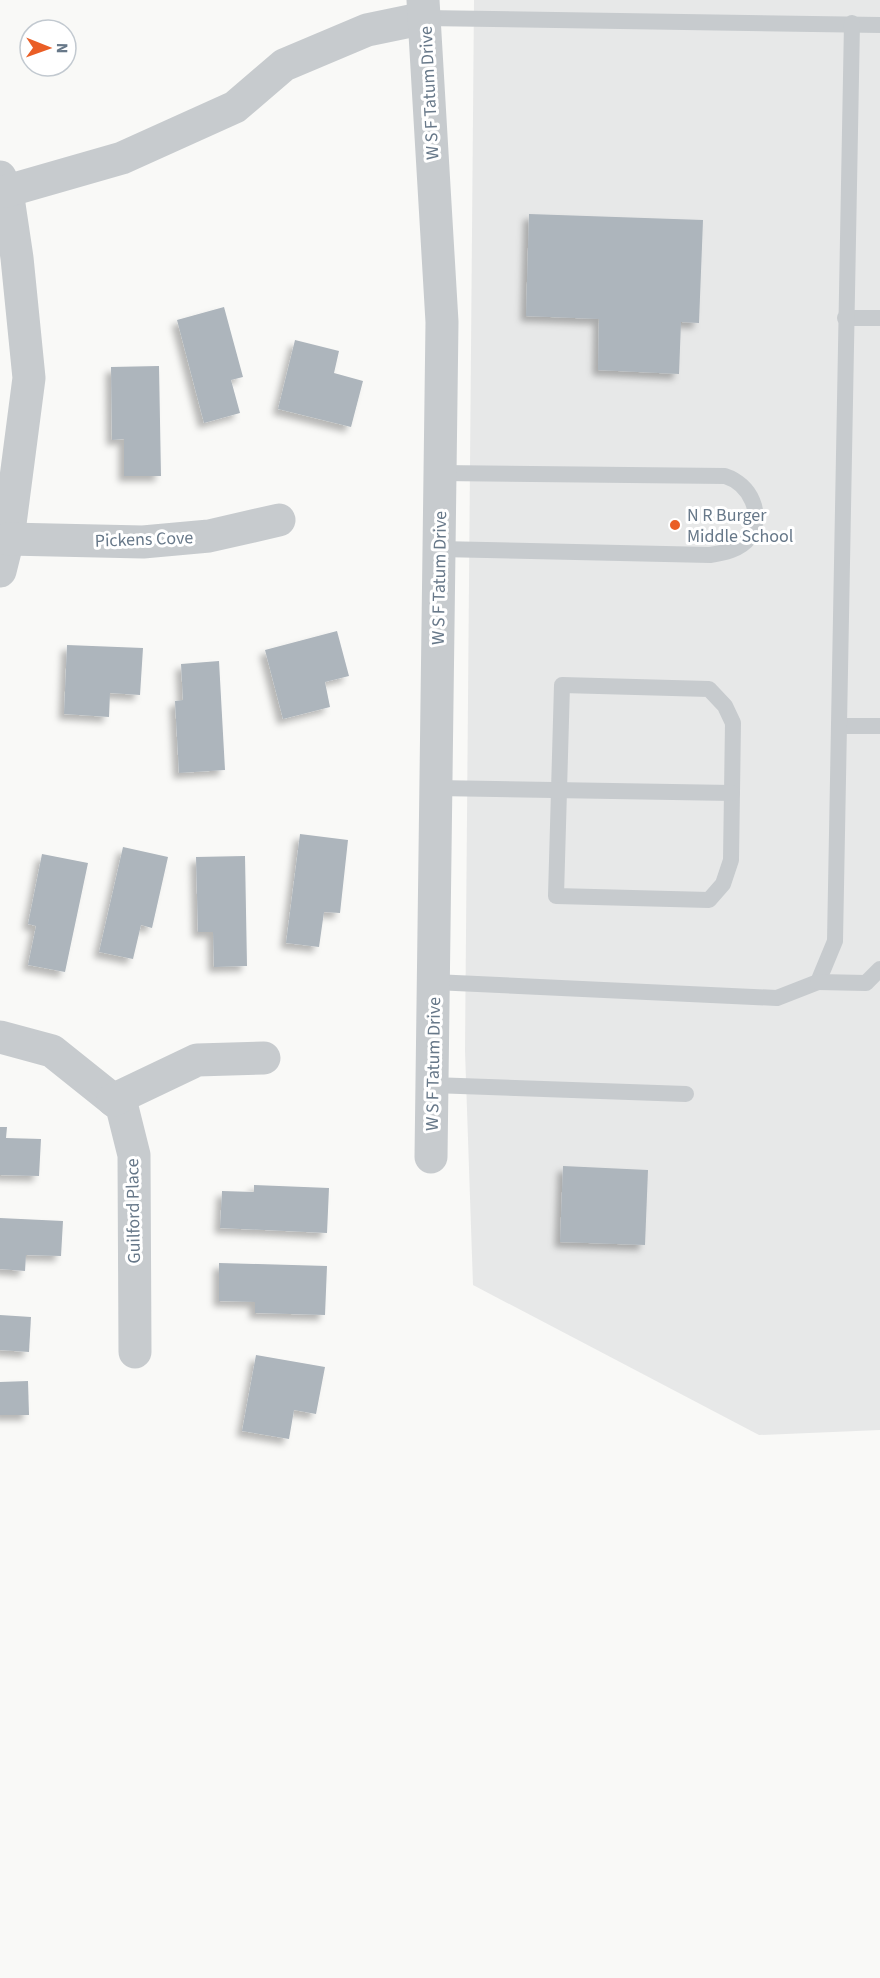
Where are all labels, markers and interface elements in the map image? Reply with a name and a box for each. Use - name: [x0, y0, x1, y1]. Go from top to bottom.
- north arrow: [18, 18, 78, 78]
- street label: W S F Tatum Drive: [414, 25, 445, 161]
- text: N: [51, 43, 73, 54]
- place label: N R Burger Middle School: [687, 503, 793, 549]
- street label: W S F Tatum Drive: [426, 511, 453, 645]
- marker: N R Burger Middle School: [668, 518, 682, 532]
- street label: Pickens Cove: [94, 525, 194, 554]
- street label: W S F Tatum Drive: [420, 997, 447, 1131]
- street label: Guilford Place: [120, 1158, 147, 1264]

